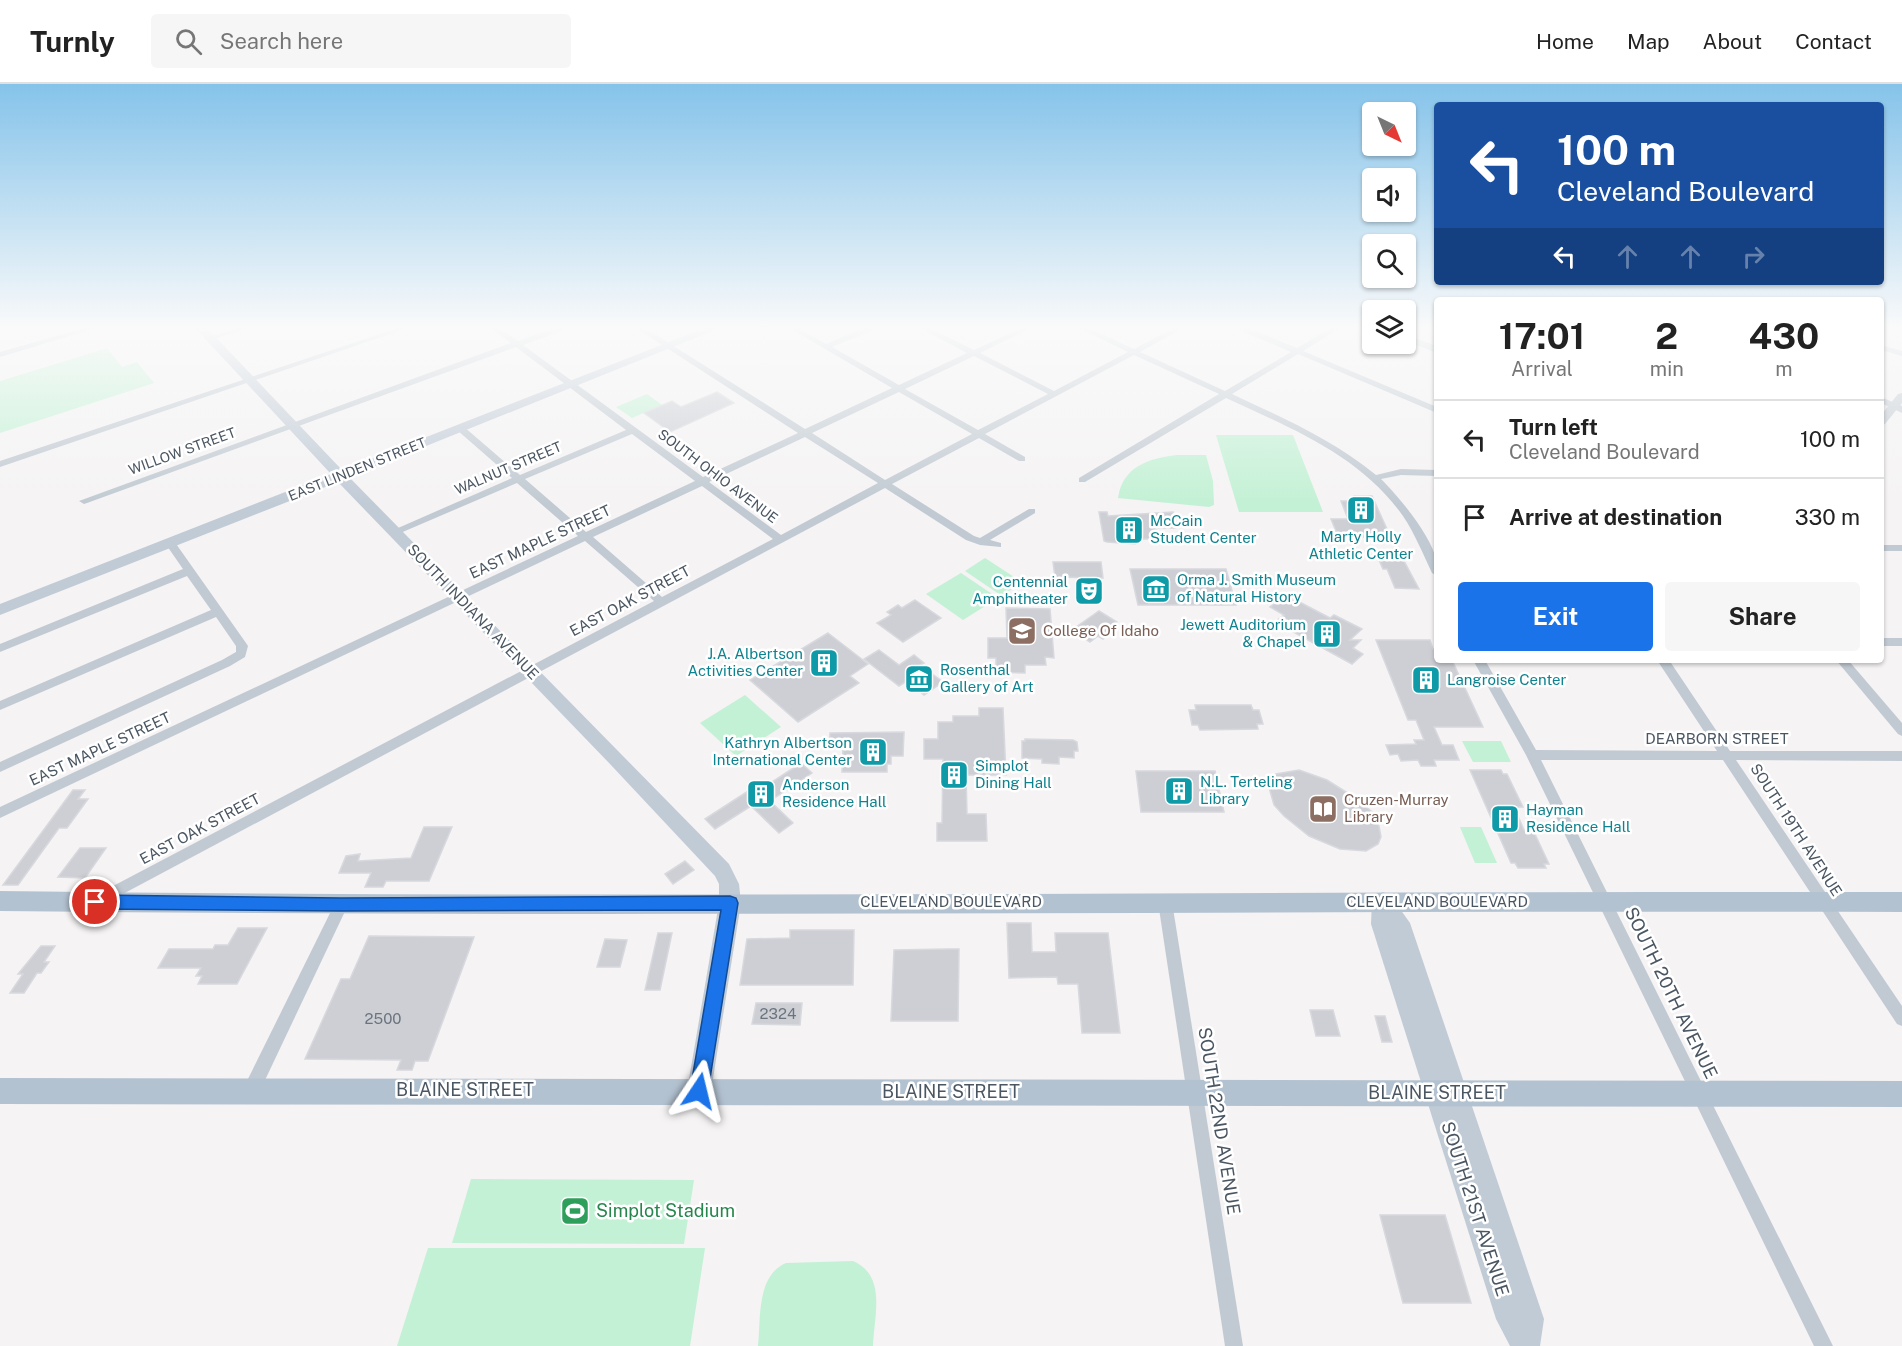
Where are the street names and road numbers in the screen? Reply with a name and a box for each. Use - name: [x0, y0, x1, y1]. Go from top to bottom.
- street label: WILLOW STREET: [126, 424, 238, 478]
- street label: SOUTH OHIO AVENUE: [655, 426, 781, 526]
- street label: EAST LINDEN STREET: [286, 434, 428, 504]
- street label: WALNUT STREET: [452, 438, 564, 498]
- street label: EAST MAPLE STREET: [466, 501, 613, 582]
- street label: SOUTH INDIANA AVENUE: [404, 541, 542, 683]
- street label: EAST OAK STREET: [567, 562, 693, 639]
- street label: EAST MAPLE STREET: [26, 708, 173, 789]
- street label: DEARBORN STREET: [1645, 730, 1789, 747]
- street label: SOUTH 19TH AVENUE: [1747, 760, 1846, 899]
- street label: EAST OAK STREET: [137, 790, 263, 867]
- street label: CLEVELAND BOULEVARD: [860, 893, 1042, 910]
- street label: CLEVELAND BOULEVARD: [1346, 893, 1528, 910]
- street label: SOUTH 20TH AVENUE: [1621, 904, 1722, 1082]
- street label: SOUTH 22ND AVENUE: [1194, 1026, 1245, 1216]
- street label: BLAINE STREET: [396, 1079, 534, 1100]
- street label: BLAINE STREET: [882, 1081, 1020, 1102]
- street label: BLAINE STREET: [1368, 1082, 1506, 1103]
- street label: SOUTH 21ST AVENUE: [1437, 1119, 1514, 1299]

